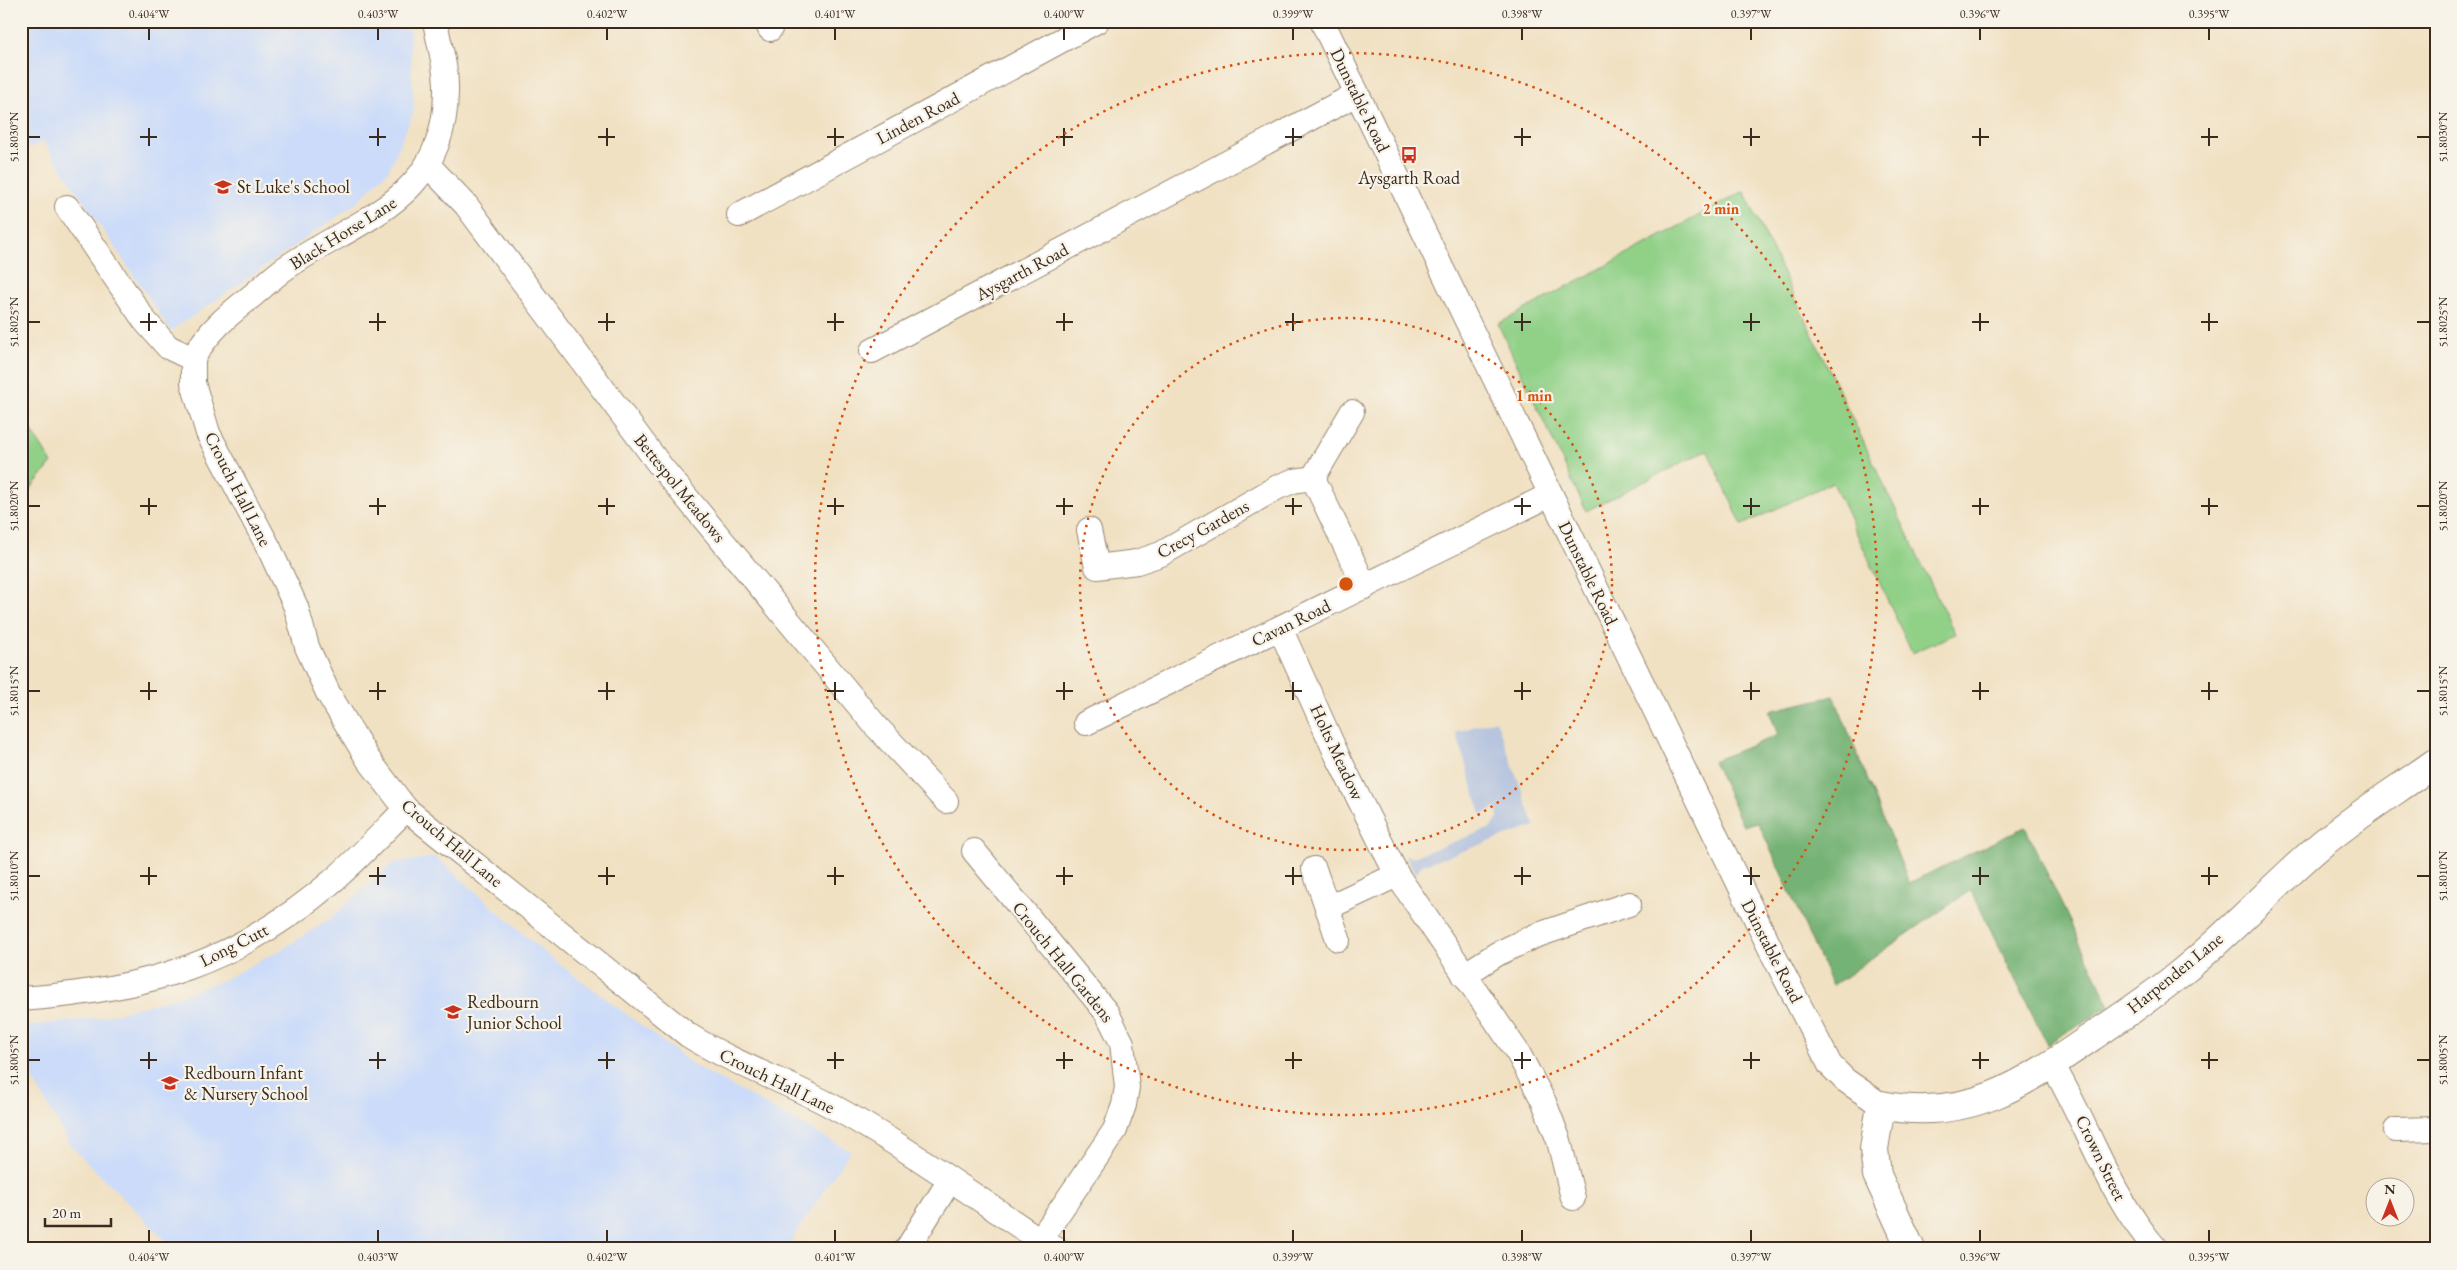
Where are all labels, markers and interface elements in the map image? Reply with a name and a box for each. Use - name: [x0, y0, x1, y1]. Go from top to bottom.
- text: 0.404°W: [129, 6, 170, 22]
- text: 0.403°W: [358, 6, 399, 22]
- text: 0.402°W: [587, 6, 628, 22]
- text: 0.401°W: [815, 6, 856, 22]
- text: 0.400°W: [1044, 6, 1085, 22]
- text: 0.399°W: [1273, 6, 1314, 22]
- text: 0.398°W: [1502, 6, 1543, 22]
- text: 0.397°W: [1731, 6, 1772, 22]
- text: 0.396°W: [1960, 6, 2001, 22]
- text: 0.395°W: [2189, 6, 2230, 22]
- street label: Dunstable Road: [1325, 44, 1396, 156]
- street label: Linden Road: [872, 86, 964, 149]
- text: 51.8030°N: [6, 111, 22, 162]
- text: 51.8030°N: [2435, 111, 2451, 162]
- bus stop icon: Aysgarth Road: [1399, 145, 1419, 165]
- place label: Aysgarth Road: [1357, 166, 1461, 189]
- place label: St Luke's School: [237, 175, 350, 198]
- school or university icon: St Luke's School: [213, 177, 233, 197]
- street label: Black Horse Lane: [285, 191, 400, 275]
- text: 2 min: [1703, 199, 1740, 218]
- street label: Aysgarth Road: [970, 237, 1073, 306]
- text: 51.8025°N: [6, 296, 22, 347]
- text: 51.8025°N: [2435, 296, 2451, 347]
- text: 1 min: [1516, 386, 1553, 405]
- street label: Crouch Hall Lane: [200, 428, 277, 550]
- street label: Bettespol Meadows: [629, 429, 731, 547]
- text: 51.8020°N: [6, 480, 22, 531]
- text: 51.8020°N: [2435, 480, 2451, 531]
- street label: Crecy Gardens: [1153, 494, 1253, 563]
- street label: Dunstable Road: [1553, 517, 1624, 629]
- centre of rings: [1337, 575, 1355, 593]
- street label: Cavan Road: [1247, 593, 1335, 652]
- text: 51.8015°N: [6, 665, 22, 716]
- text: 51.8015°N: [2435, 665, 2451, 716]
- street label: Holts Meadow: [1305, 700, 1370, 804]
- street label: Crouch Hall Lane: [397, 793, 508, 892]
- text: 51.8010°N: [6, 850, 22, 901]
- text: 51.8010°N: [2435, 850, 2451, 901]
- street label: Dunstable Road: [1737, 895, 1809, 1007]
- street label: Crouch Hall Gardens: [1008, 896, 1119, 1027]
- street label: Long Cutt: [196, 917, 272, 972]
- street label: Harpenden Lane: [2122, 927, 2227, 1018]
- place label: Redbourn Junior School: [465, 990, 562, 1034]
- school or university icon: Redbourn Junior School: [443, 1002, 463, 1022]
- text: 51.8005°N: [6, 1034, 22, 1085]
- text: 51.8005°N: [2435, 1034, 2451, 1085]
- street label: Crouch Hall Lane: [716, 1043, 839, 1118]
- place label: Redbourn Infant & Nursery School: [184, 1061, 308, 1105]
- school or university icon: Redbourn Infant & Nursery School: [160, 1073, 180, 1093]
- street label: Crown Street: [2071, 1111, 2132, 1205]
- north arrow: [2364, 1178, 2414, 1228]
- text: N: [2384, 1180, 2396, 1198]
- scale bar: [45, 1195, 111, 1227]
- text: 20 m: [52, 1203, 81, 1222]
- text: 0.404°W: [129, 1249, 170, 1265]
- text: 0.403°W: [358, 1249, 399, 1265]
- text: 0.402°W: [587, 1249, 628, 1265]
- text: 0.401°W: [815, 1249, 856, 1265]
- text: 0.400°W: [1044, 1249, 1085, 1265]
- text: 0.399°W: [1273, 1249, 1314, 1265]
- text: 0.398°W: [1502, 1249, 1543, 1265]
- text: 0.397°W: [1731, 1249, 1772, 1265]
- text: 0.396°W: [1960, 1249, 2001, 1265]
- text: 0.395°W: [2189, 1249, 2230, 1265]

